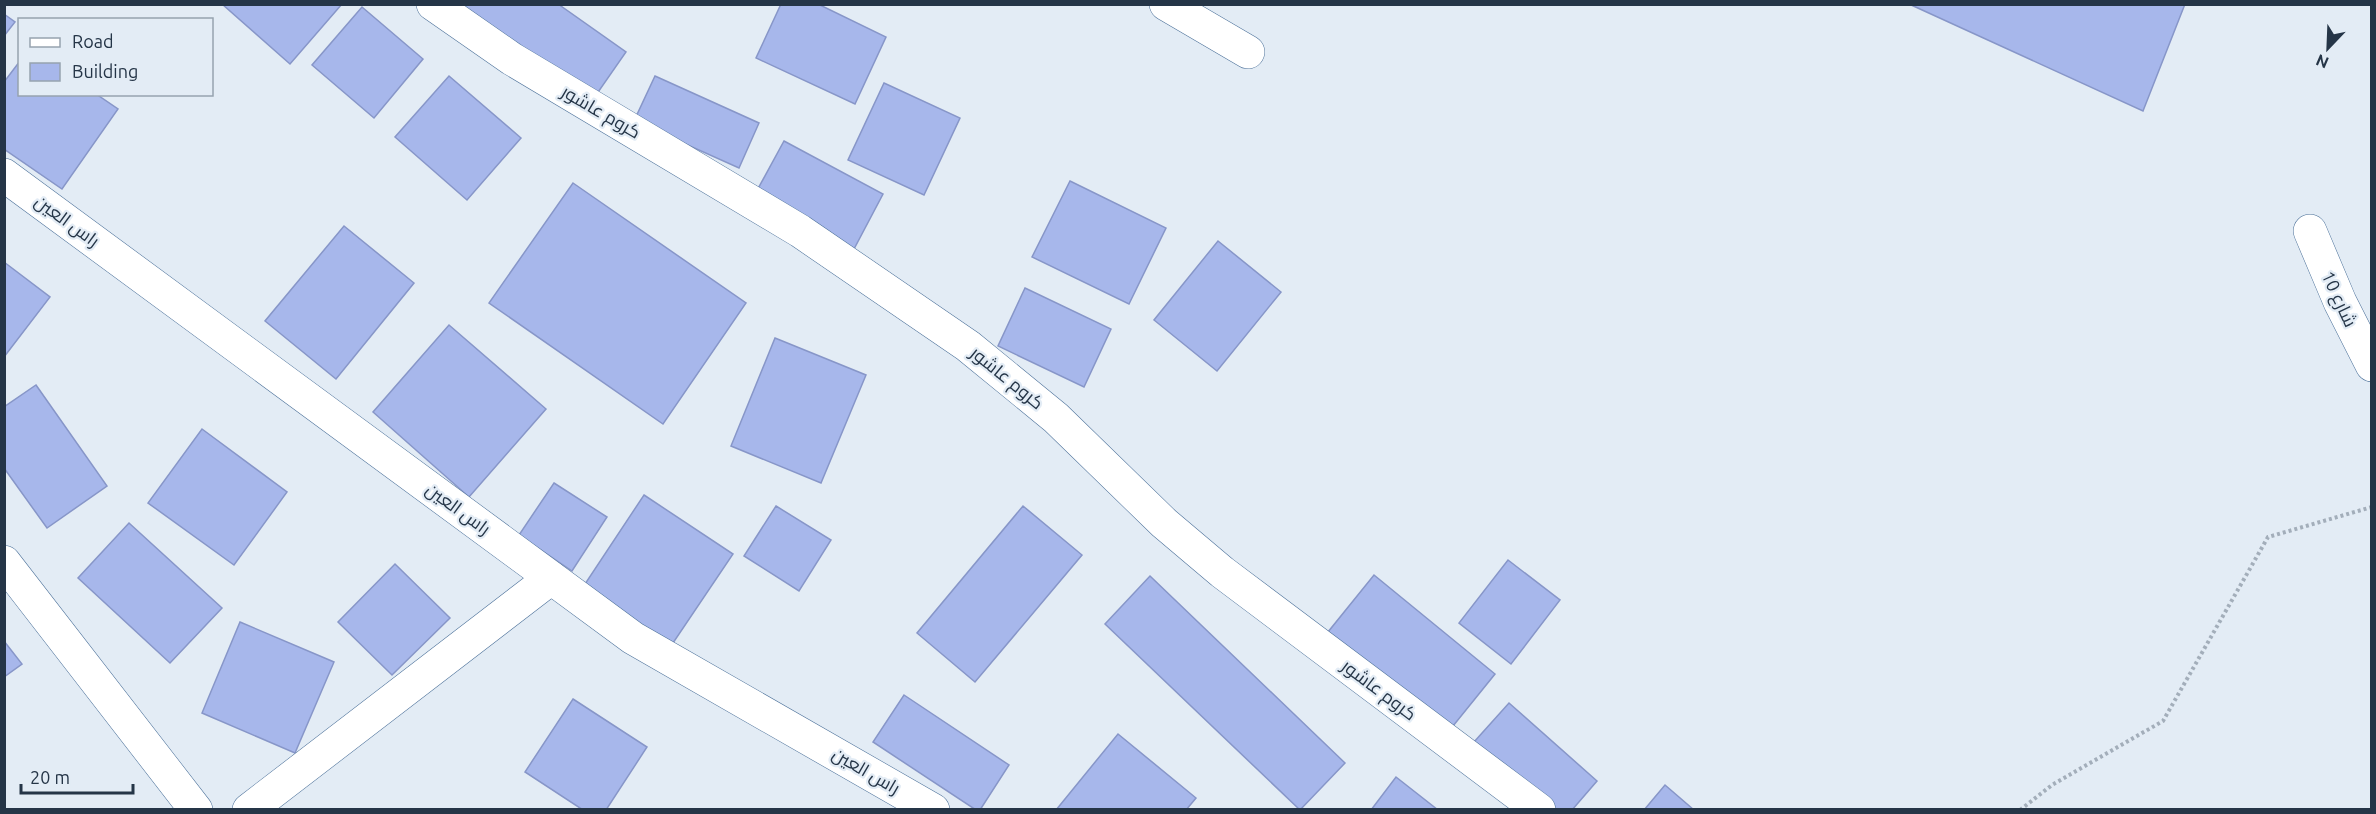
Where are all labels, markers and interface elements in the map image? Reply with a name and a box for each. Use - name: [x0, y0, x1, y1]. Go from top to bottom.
- legend: [18, 18, 213, 96]
- north arrow: [2298, 18, 2358, 78]
- text: Road: [72, 31, 114, 51]
- text: N: [2313, 51, 2331, 72]
- text: Building: [72, 61, 138, 81]
- street label: كروم عاشور: [556, 80, 645, 144]
- street label: راس العين: [30, 190, 104, 252]
- street label: شارع 10: [2316, 267, 2362, 331]
- street label: كروم عاشور: [965, 341, 1048, 415]
- street label: راس العين: [421, 478, 495, 540]
- street label: كروم عاشور: [1336, 654, 1421, 726]
- street label: راس العين: [828, 743, 904, 799]
- scale bar: [21, 757, 134, 795]
- text: 20 m: [30, 767, 70, 787]

